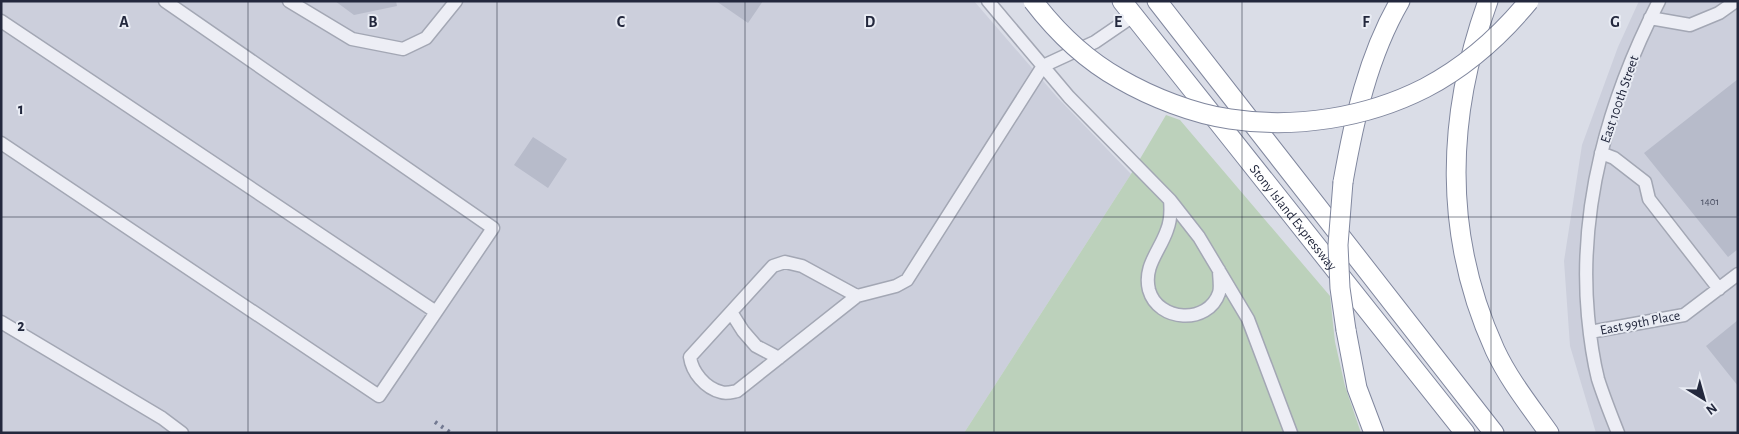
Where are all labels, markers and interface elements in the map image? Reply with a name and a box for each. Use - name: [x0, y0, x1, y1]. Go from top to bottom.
- text: A: [119, 14, 129, 30]
- text: B: [368, 14, 378, 30]
- text: C: [617, 14, 626, 30]
- text: D: [865, 14, 876, 30]
- text: E: [1114, 14, 1122, 30]
- text: F: [1362, 14, 1370, 30]
- text: G: [1610, 14, 1620, 30]
- street label: East 100th Street: [1598, 53, 1642, 145]
- text: 1: [18, 101, 24, 117]
- street label: Stony Island Expressway: [1247, 162, 1339, 273]
- house number: 1401: [1701, 196, 1719, 207]
- street label: East 99th Place: [1599, 308, 1681, 338]
- text: 2: [17, 318, 25, 334]
- north arrow: [1679, 374, 1729, 424]
- text: N: [1703, 400, 1719, 417]

